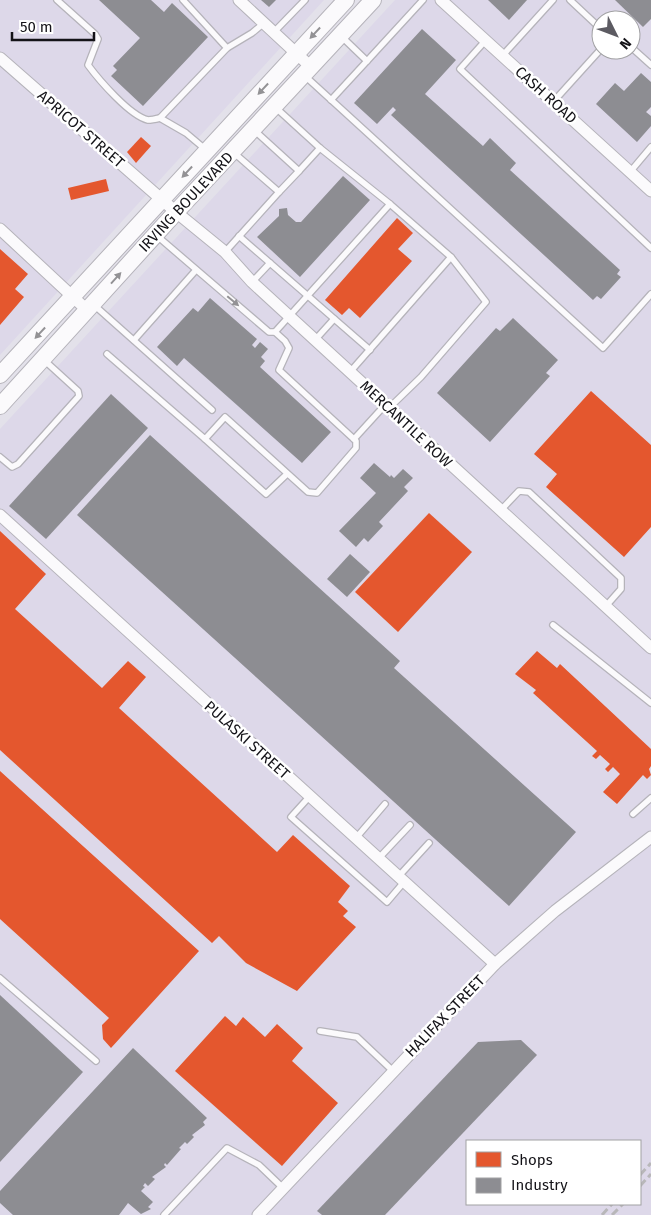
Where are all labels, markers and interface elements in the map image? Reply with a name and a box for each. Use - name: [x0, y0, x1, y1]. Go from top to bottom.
- scale bar: [12, 10, 95, 42]
- north arrow: [591, 10, 641, 60]
- text: 50 m: [20, 18, 53, 36]
- one-way arrow: [309, 26, 321, 38]
- text: N: [616, 34, 635, 53]
- street label: CASH ROAD: [511, 63, 581, 127]
- one-way arrow: [257, 83, 269, 95]
- street label: APRICOT STREET: [34, 86, 128, 172]
- street label: IRVING BOULEVARD: [135, 148, 237, 256]
- one-way arrow: [181, 165, 193, 177]
- one-way arrow: [110, 272, 122, 284]
- one-way arrow: [226, 296, 239, 307]
- one-way arrow: [34, 326, 46, 338]
- street label: MERCANTILE ROW: [356, 377, 456, 472]
- street label: PULASKI STREET: [201, 697, 294, 783]
- street label: HALIFAX STREET: [402, 971, 489, 1061]
- legend: [466, 1140, 641, 1205]
- text: Shops: [511, 1151, 553, 1169]
- text: Industry: [511, 1176, 568, 1194]

